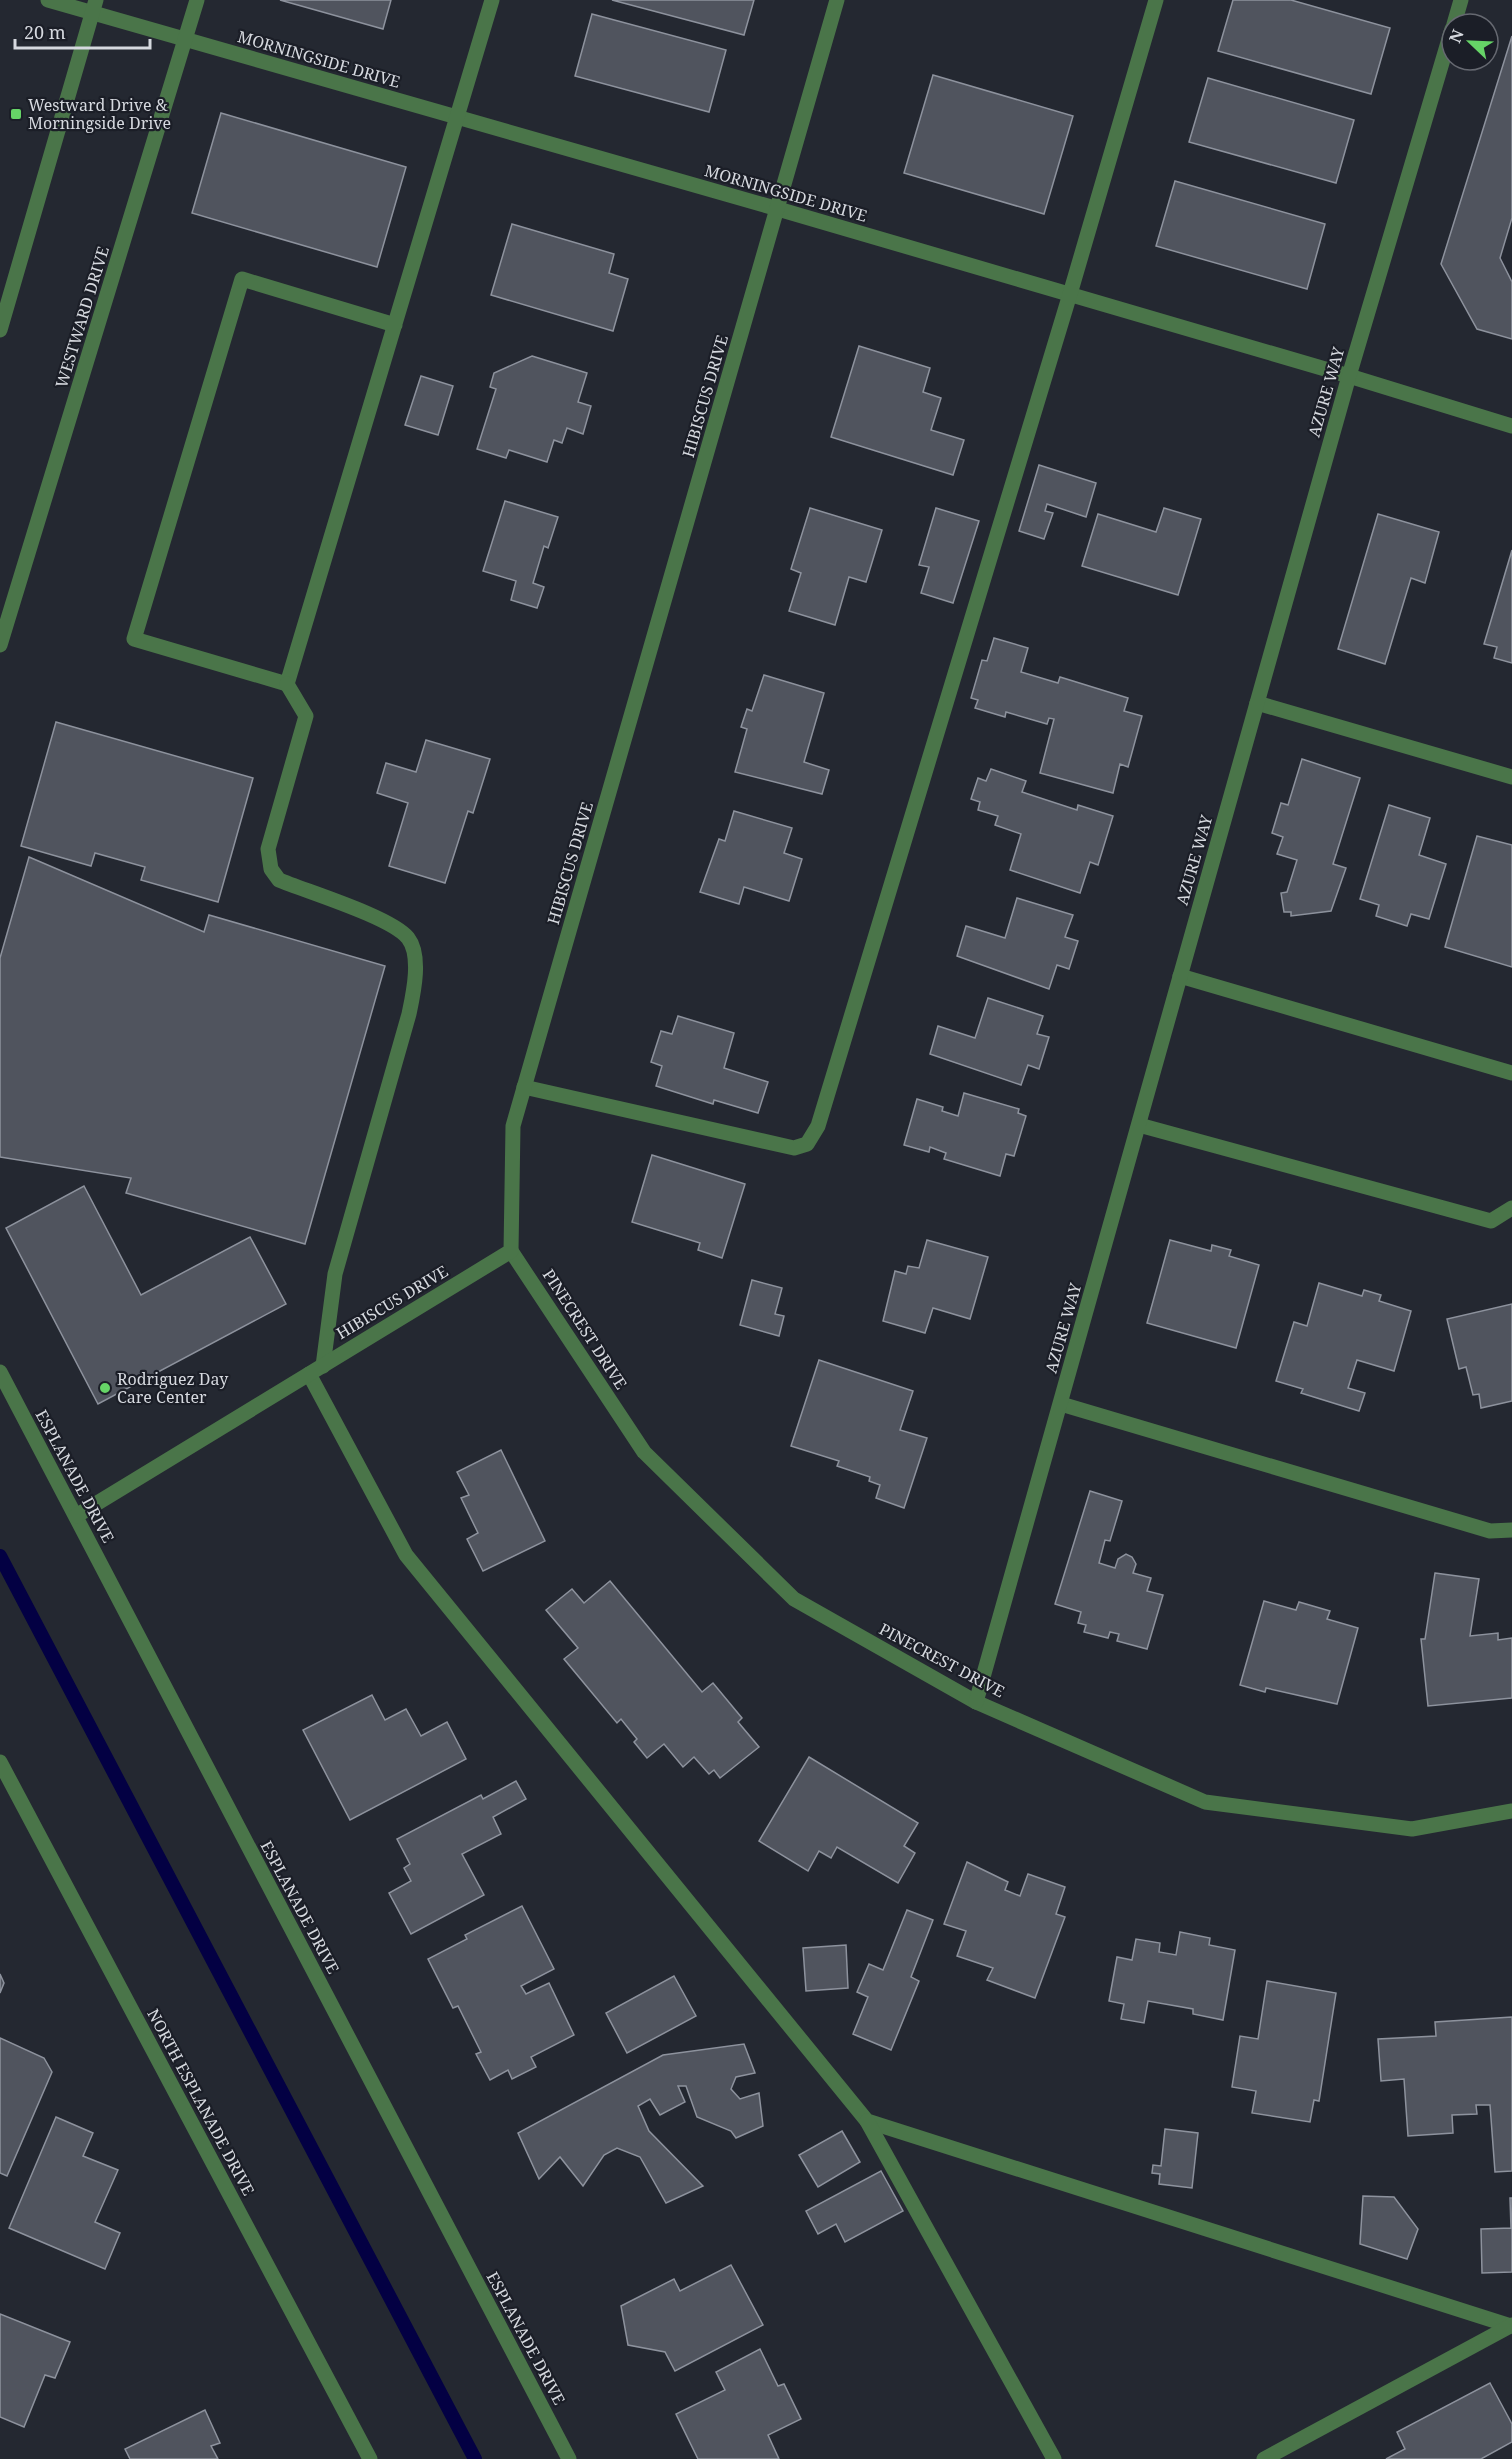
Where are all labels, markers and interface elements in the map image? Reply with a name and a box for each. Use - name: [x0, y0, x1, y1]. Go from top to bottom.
- scale bar: [15, 12, 150, 50]
- north arrow: [1440, 12, 1500, 72]
- text: 20 m: [24, 20, 66, 44]
- street label: MORNINGSIDE DRIVE: [235, 25, 403, 93]
- text: N: [1444, 26, 1469, 46]
- place label: Westward Drive & Morningside Drive: [28, 94, 171, 134]
- marker: Westward Drive & Morningside Drive: [9, 107, 23, 121]
- street label: MORNINGSIDE DRIVE: [702, 159, 870, 227]
- street label: WESTWARD DRIVE: [50, 244, 114, 390]
- street label: HIBISCUS DRIVE: [677, 332, 733, 460]
- street label: AZURE WAY: [1303, 343, 1350, 440]
- street label: HIBISCUS DRIVE: [542, 799, 598, 927]
- street label: AZURE WAY: [1171, 811, 1218, 908]
- street label: HIBISCUS DRIVE: [332, 1260, 452, 1344]
- street label: PINECREST DRIVE: [538, 1265, 632, 1393]
- street label: AZURE WAY: [1040, 1279, 1087, 1376]
- place label: Rodriguez Day Care Center: [117, 1368, 229, 1408]
- marker: Rodriguez Day Care Center: [98, 1381, 112, 1395]
- street label: ESPLANADE DRIVE: [31, 1406, 119, 1546]
- street label: PINECREST DRIVE: [875, 1618, 1009, 1702]
- street label: ESPLANADE DRIVE: [256, 1837, 344, 1977]
- street label: NORTH ESPLANADE DRIVE: [142, 2005, 260, 2199]
- street label: ESPLANADE DRIVE: [482, 2268, 570, 2408]

